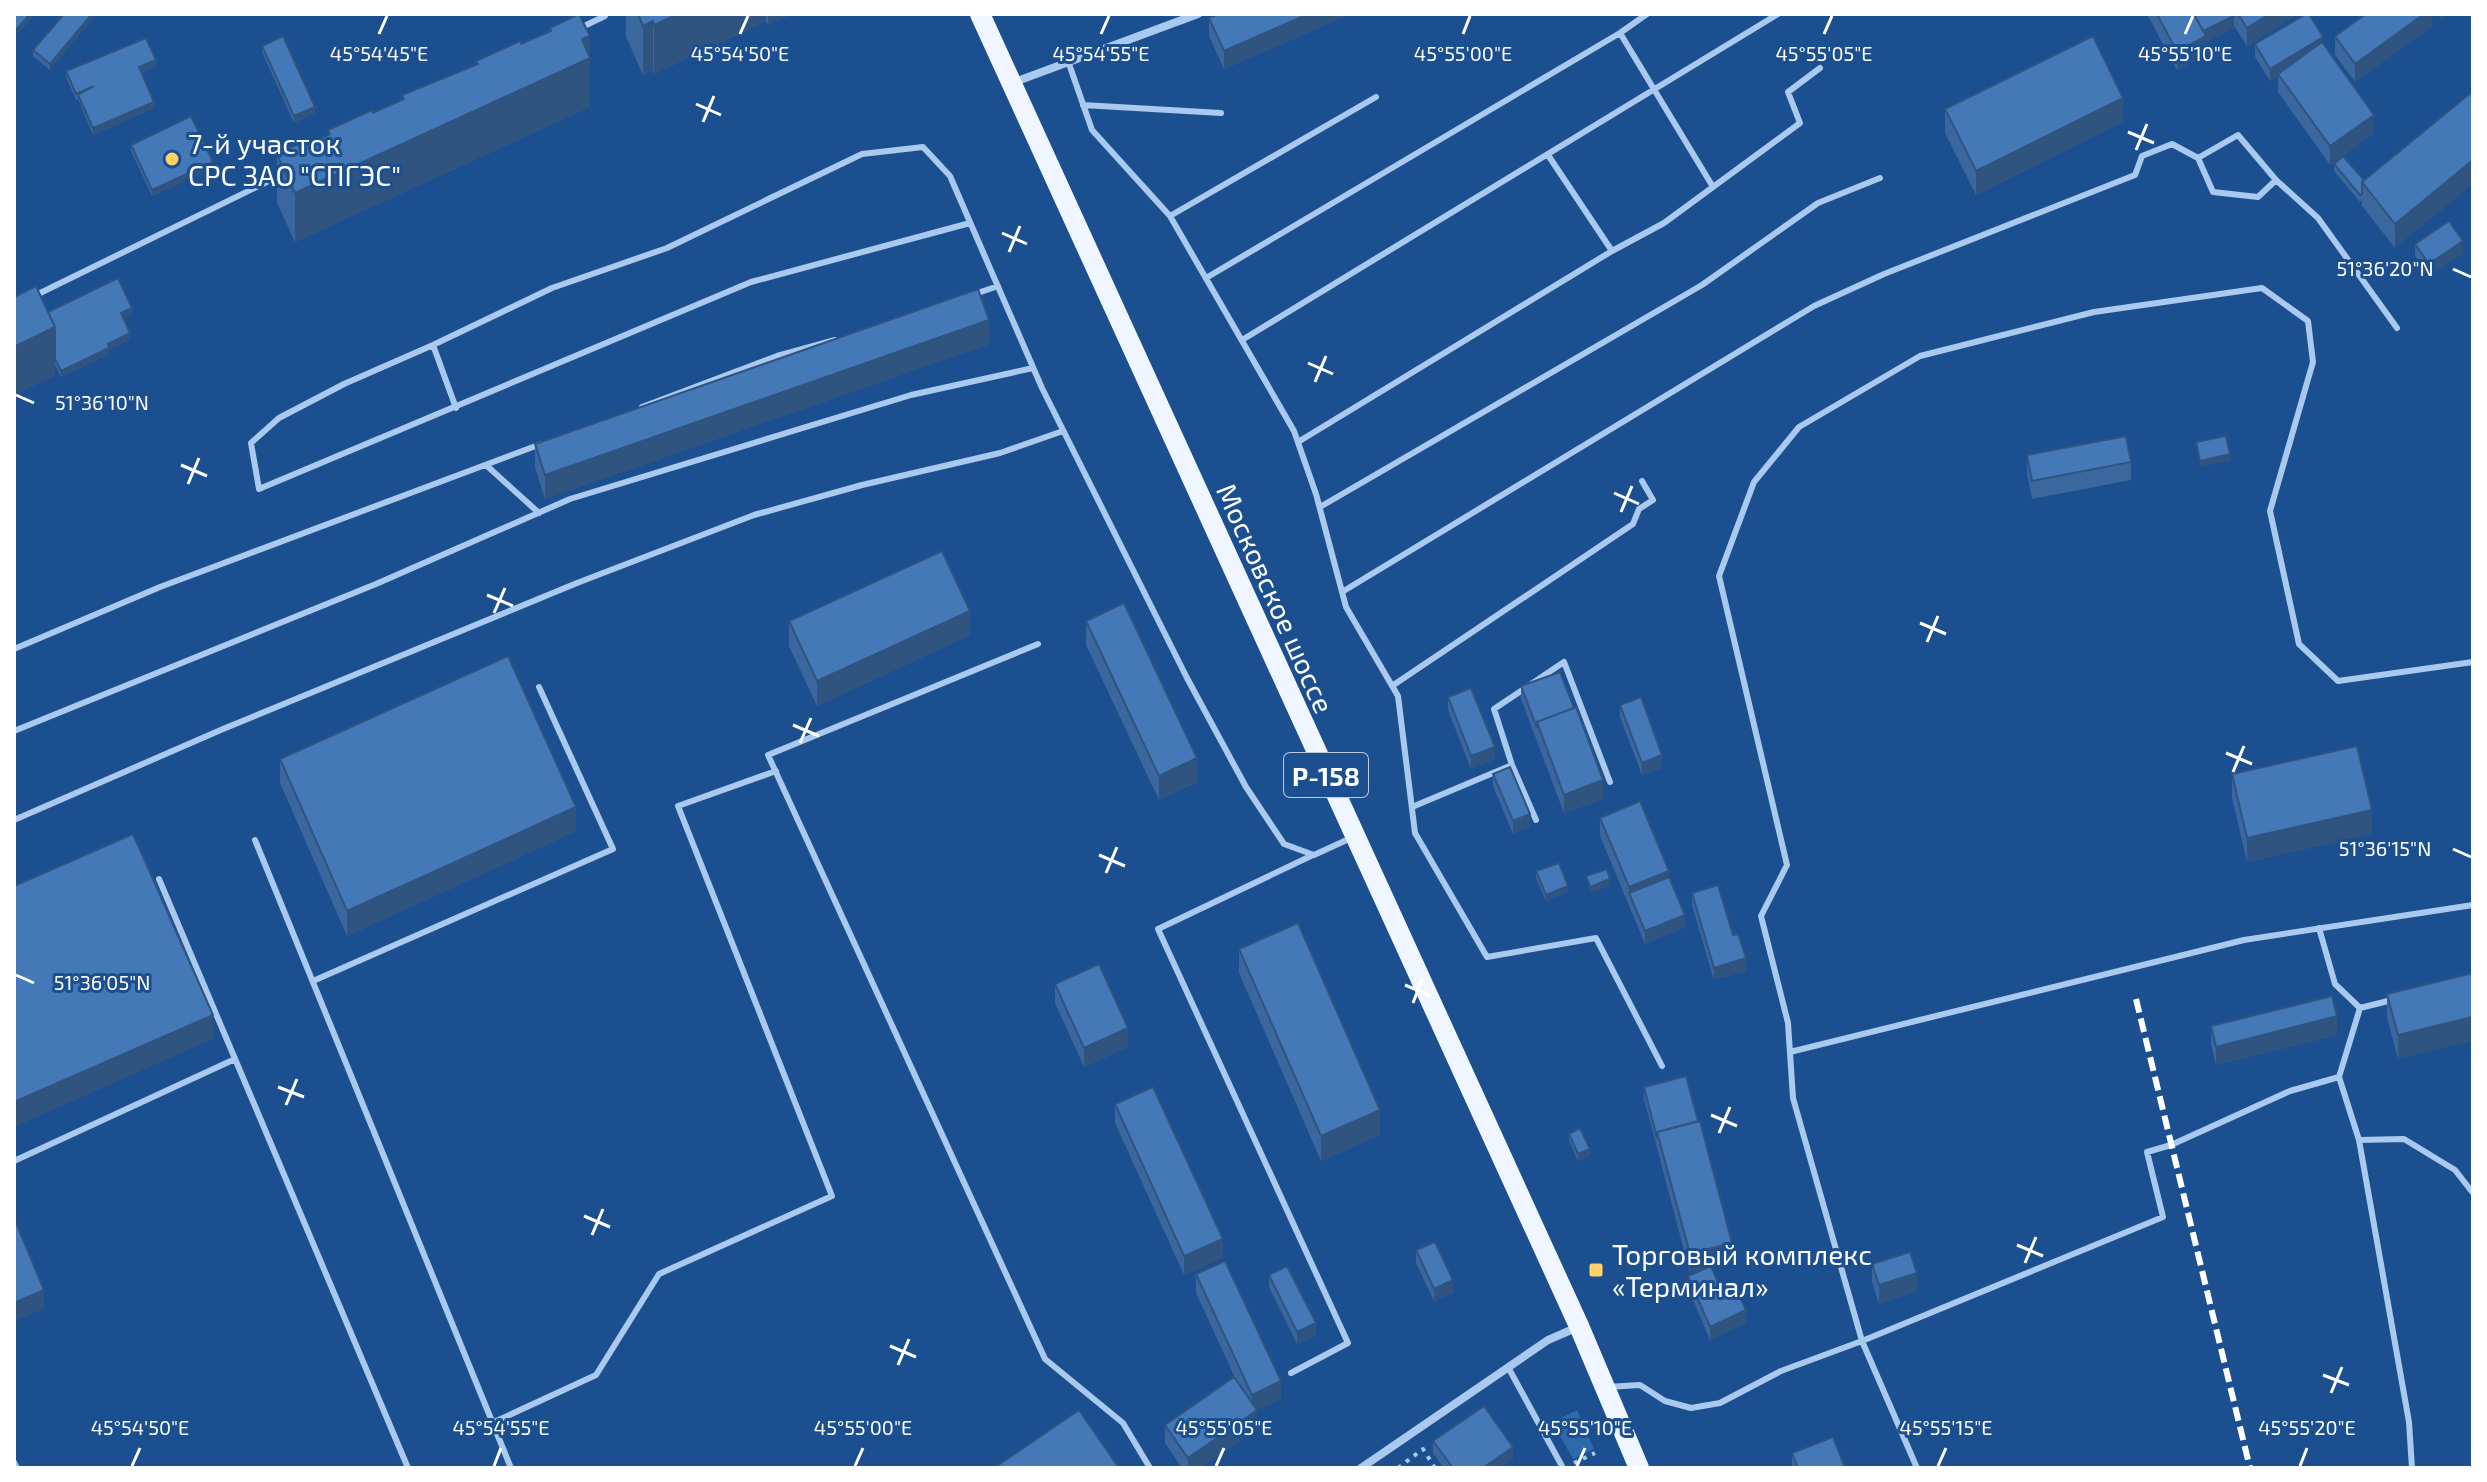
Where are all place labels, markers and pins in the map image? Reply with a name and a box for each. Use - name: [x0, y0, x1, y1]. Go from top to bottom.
- place label: 7-й участок СРС ЗАО "СПГЭС": [188, 126, 401, 192]
- marker: 7-й участок СРС ЗАО "СПГЭС": [163, 150, 181, 168]
- place label: Торговый комплекс «Терминал»: [1612, 1237, 1872, 1303]
- marker: Торговый комплекс «Терминал»: [1587, 1261, 1605, 1279]

